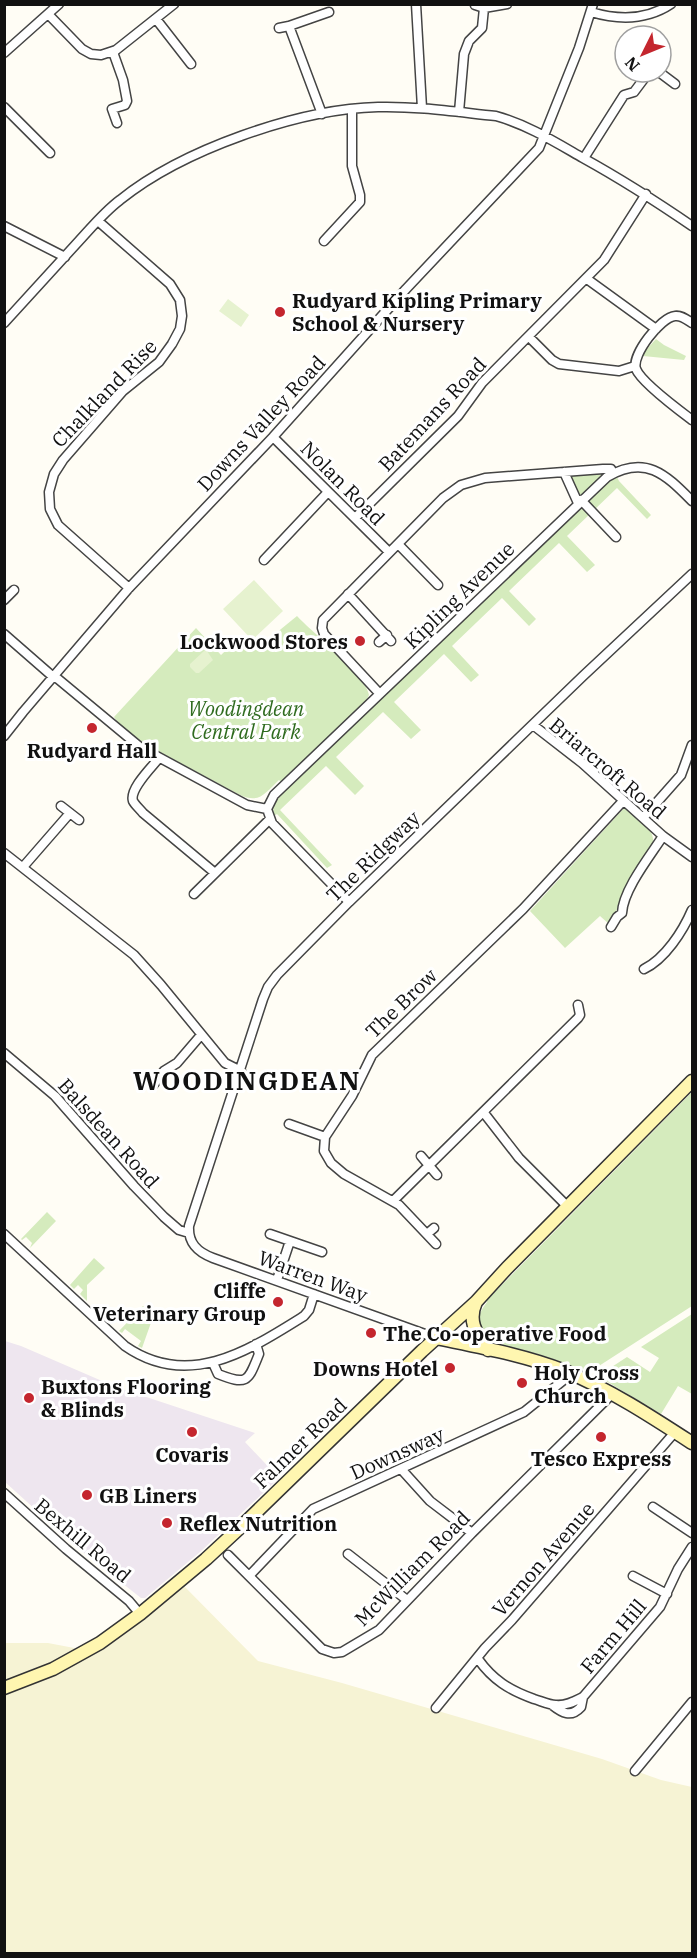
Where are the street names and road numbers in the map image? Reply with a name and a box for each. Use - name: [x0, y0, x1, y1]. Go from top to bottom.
- street label: Chalkland Rise: [45, 333, 163, 453]
- street label: Downs Valley Road: [191, 349, 331, 497]
- street label: Batemans Road: [372, 351, 492, 477]
- street label: Nolan Road: [295, 435, 391, 531]
- street label: Kipling Avenue: [398, 535, 520, 655]
- street label: Briarcroft Road: [544, 711, 672, 825]
- street label: The Ridgway: [320, 804, 426, 908]
- street label: The Brow: [359, 962, 443, 1044]
- street label: Balsdean Road: [52, 1072, 166, 1194]
- street label: Warren Way: [255, 1244, 372, 1308]
- street label: Falmer Road: [248, 1392, 352, 1494]
- street label: Downsway: [346, 1420, 448, 1486]
- street label: Bexhill Road: [29, 1492, 137, 1588]
- street label: Vernon Avenue: [486, 1496, 600, 1622]
- street label: McWilliam Road: [348, 1504, 476, 1632]
- street label: Farm Hill: [574, 1593, 652, 1679]

